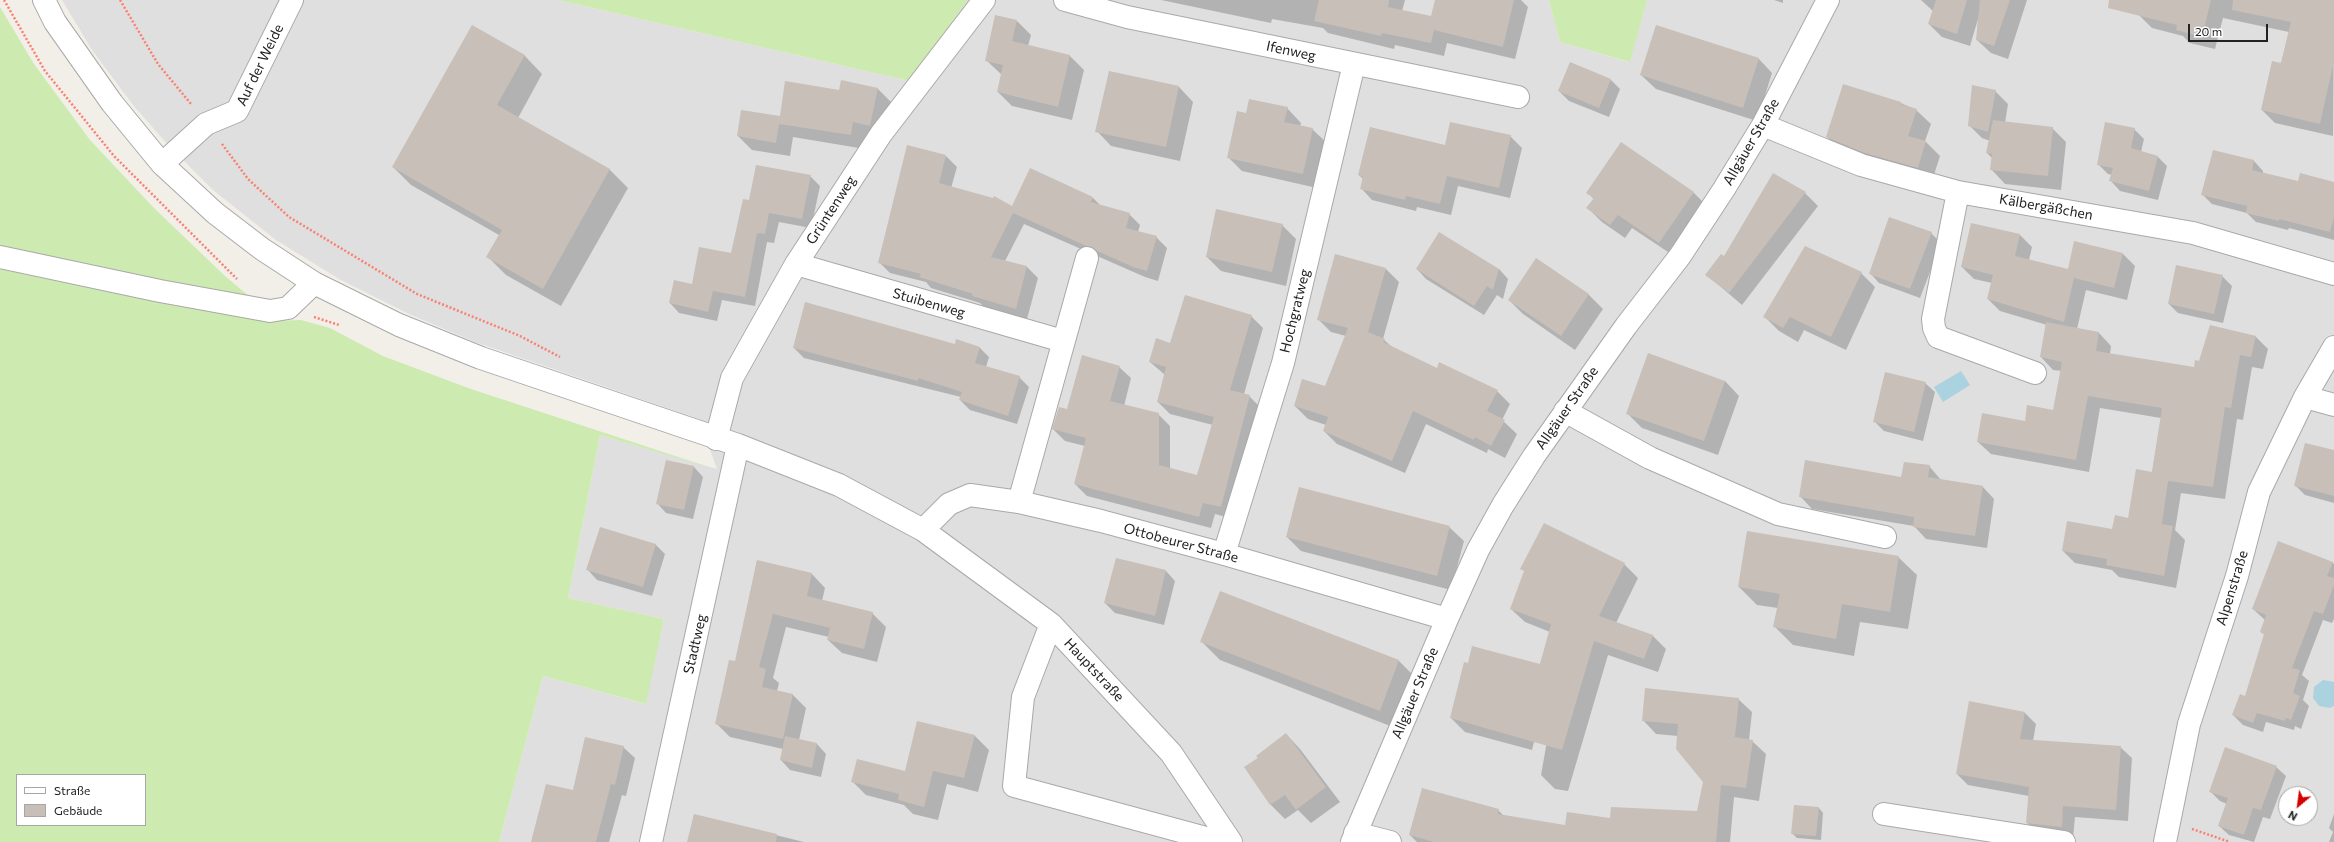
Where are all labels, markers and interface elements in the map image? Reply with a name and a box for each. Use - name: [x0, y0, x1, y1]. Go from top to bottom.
- scale bar: [2190, 16, 2270, 42]
- street label: Auf der Weide: [233, 21, 287, 109]
- text: 20 m: [2195, 24, 2222, 38]
- street label: Ifenweg: [1265, 38, 1317, 64]
- street label: Allgäuer Straße: [1719, 96, 1783, 188]
- street label: Grüntenweg: [803, 173, 859, 247]
- street label: Kälbergäßchen: [1998, 190, 2094, 224]
- street label: Hochgratweg: [1276, 267, 1314, 355]
- street label: Stuibenweg: [891, 285, 967, 321]
- street label: Allgäuer Straße: [1532, 363, 1602, 453]
- street label: Ottobeurer Straße: [1122, 520, 1240, 566]
- street label: Alpenstraße: [2213, 548, 2251, 628]
- street label: Stadtweg: [680, 612, 710, 676]
- street label: Hauptstraße: [1060, 635, 1128, 705]
- street label: Allgäuer Straße: [1388, 645, 1442, 741]
- legend: [16, 774, 146, 826]
- text: Straße: [54, 783, 90, 797]
- north arrow: [2278, 786, 2318, 826]
- text: Gebäude: [54, 803, 102, 817]
- text: N: [2286, 808, 2299, 824]

